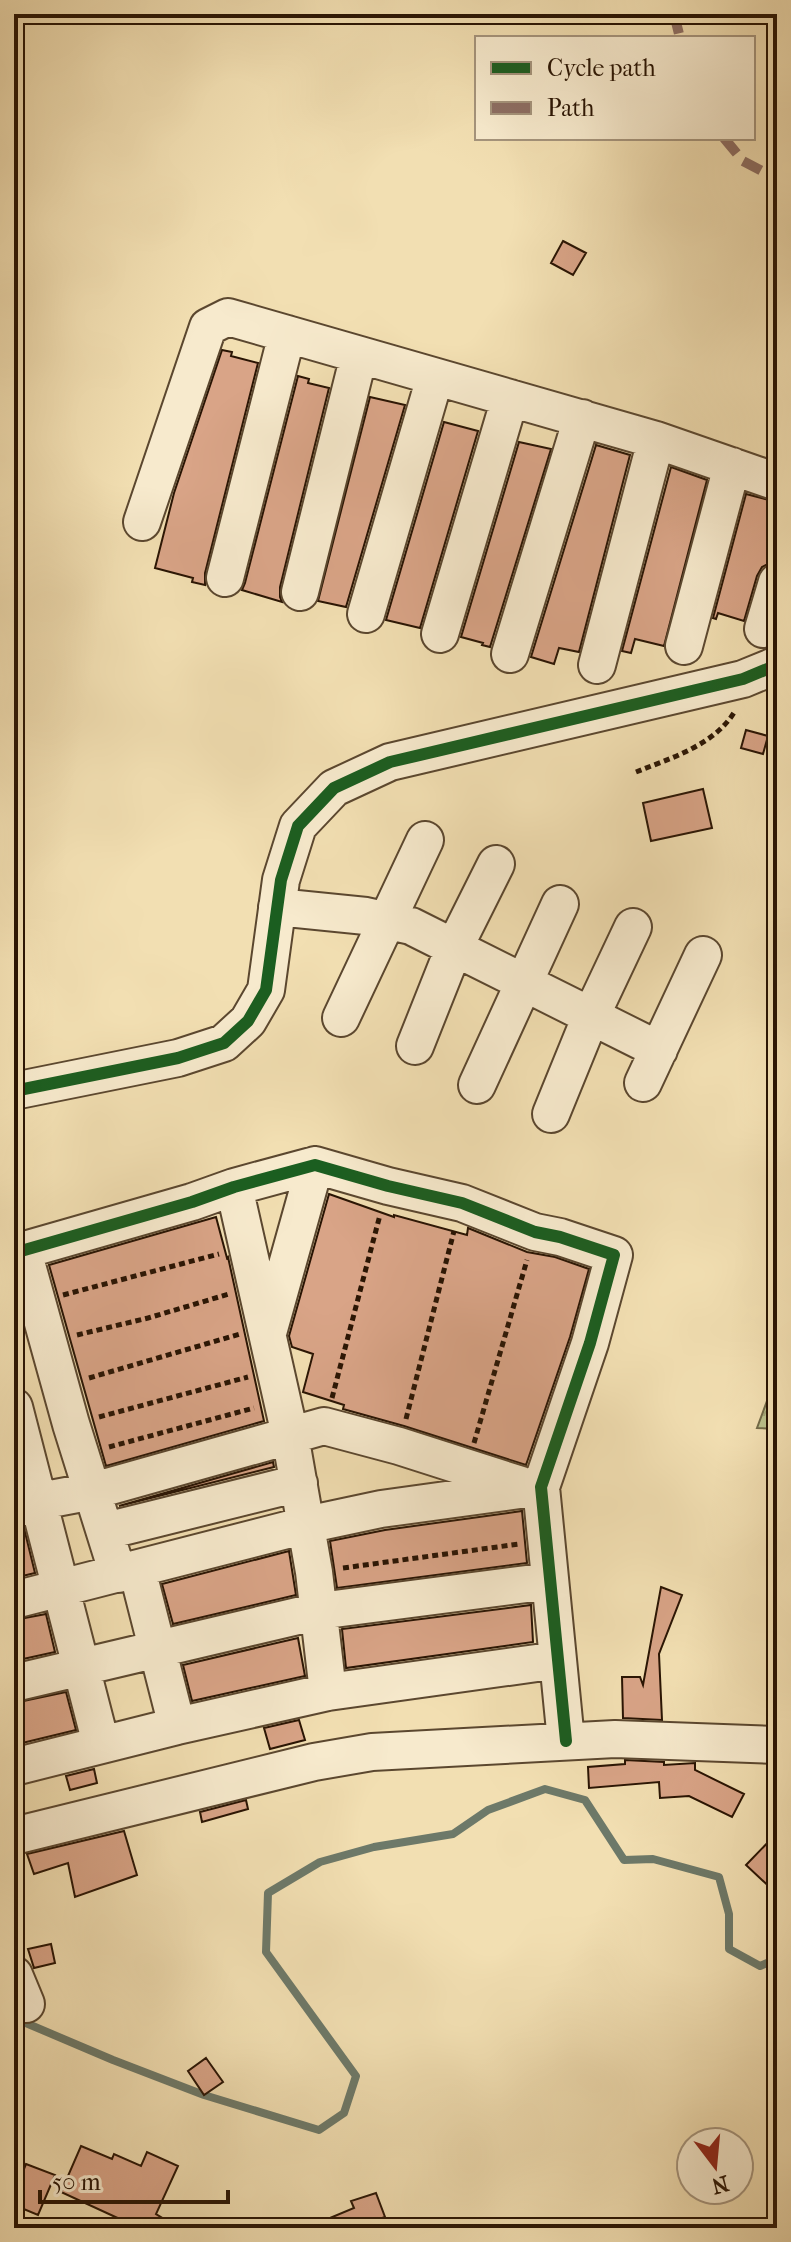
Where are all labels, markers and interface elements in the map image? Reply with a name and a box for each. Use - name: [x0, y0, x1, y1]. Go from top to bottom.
- legend: [475, 36, 755, 140]
- text: Cycle path: [547, 54, 656, 82]
- text: Path: [547, 94, 595, 122]
- north arrow: [675, 2126, 755, 2206]
- scale bar: [40, 2154, 228, 2204]
- text: 50 m: [52, 2168, 101, 2196]
- text: N: [708, 2169, 732, 2199]

